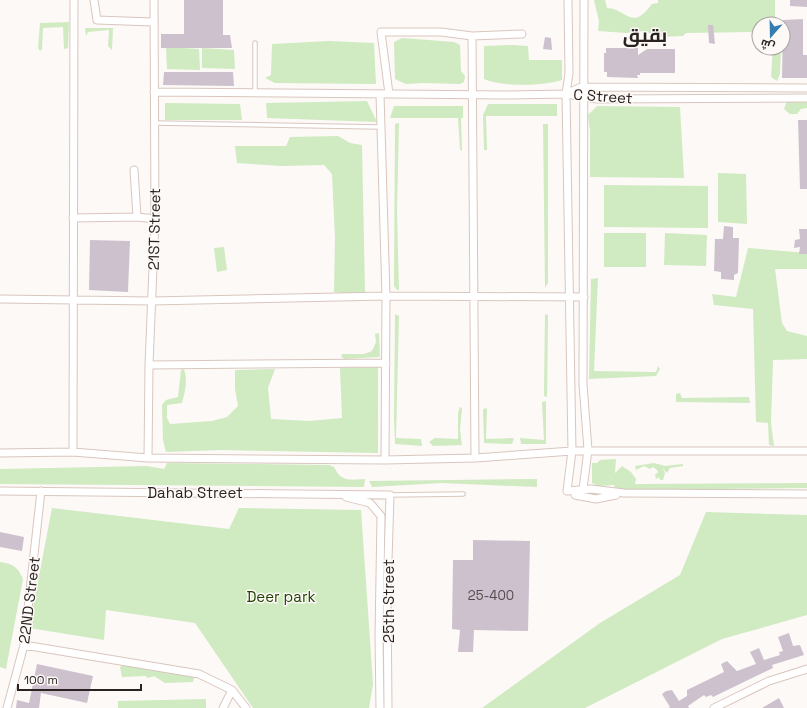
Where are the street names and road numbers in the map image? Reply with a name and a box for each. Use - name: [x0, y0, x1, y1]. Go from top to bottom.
- street label: C Street: [573, 84, 633, 108]
- street label: 21ST Street: [144, 188, 164, 270]
- street label: Dahab Street: [147, 483, 243, 502]
- street label: 22ND Street: [14, 555, 44, 645]
- street label: 25th Street: [379, 559, 398, 643]

